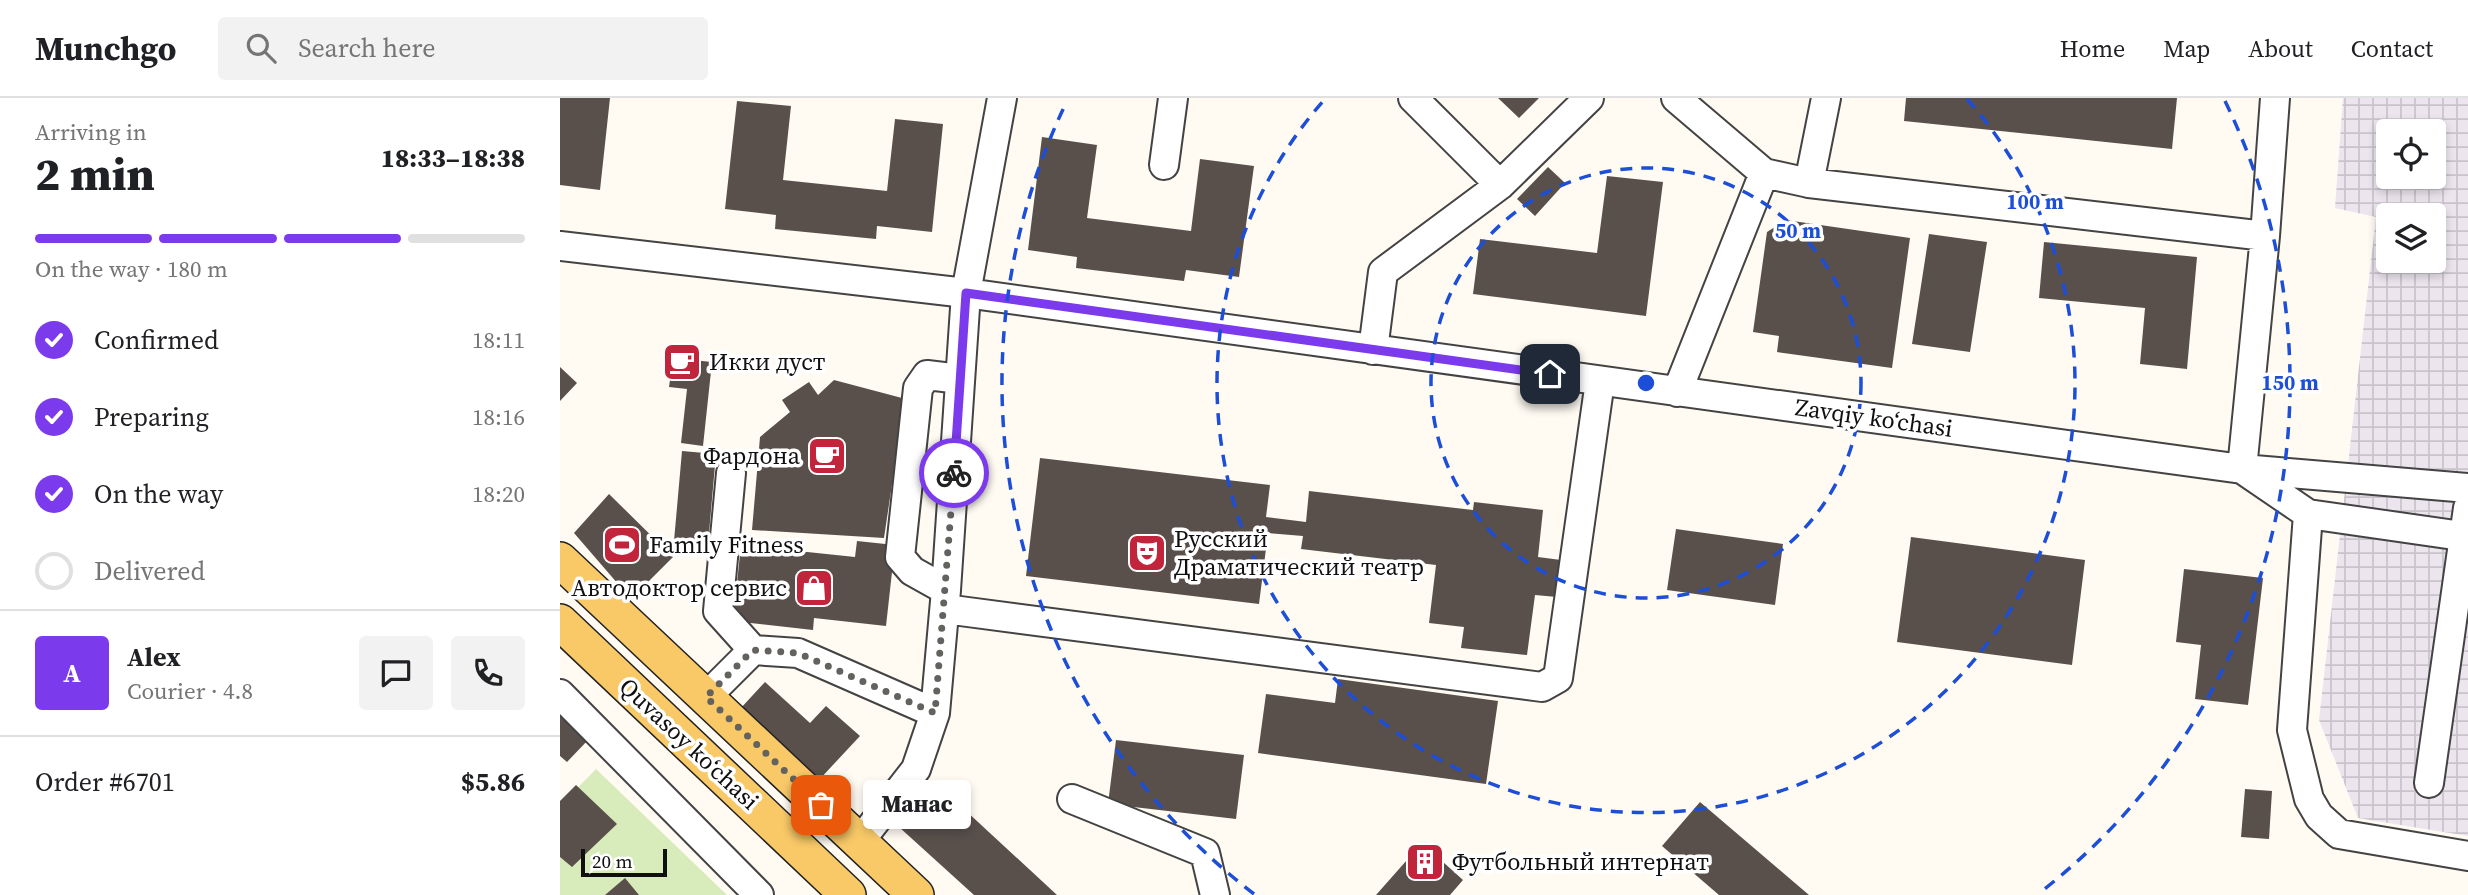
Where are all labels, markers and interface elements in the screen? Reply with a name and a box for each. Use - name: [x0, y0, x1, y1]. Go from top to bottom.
- search box: [218, 17, 708, 80]
- text: Munchgo: [35, 26, 176, 71]
- icon: search: [242, 29, 280, 67]
- text: Search here: [298, 30, 435, 66]
- text: Home: [2060, 32, 2125, 65]
- text: Map: [2163, 32, 2210, 65]
- text: About: [2248, 32, 2313, 65]
- text: Contact: [2351, 32, 2433, 65]
- text: Arriving in: [35, 116, 147, 148]
- map controls: [2376, 119, 2446, 273]
- button: locate: [2376, 119, 2446, 189]
- text: 18:33–18:38: [381, 140, 525, 176]
- text: 2 min: [35, 142, 155, 205]
- text: 100 m: [2006, 187, 2064, 216]
- button: layers: [2376, 203, 2446, 273]
- text: 50 m: [1775, 216, 1821, 245]
- text: On the way · 180 m: [35, 253, 228, 285]
- icon: check: [35, 321, 73, 359]
- text: Confirmed: [94, 322, 219, 358]
- text: 18:11: [472, 324, 525, 356]
- cafe icon: Икки дуст: [661, 341, 703, 383]
- pin: [1520, 344, 1580, 404]
- place label: Икки дуст: [709, 345, 826, 378]
- icon: home: [1531, 355, 1569, 393]
- text: 150 m: [2261, 368, 2319, 397]
- centre of rings: [1634, 371, 1658, 395]
- street label: Zavqiy koʻchasi: [1793, 390, 1955, 445]
- icon: check: [35, 398, 73, 436]
- text: Preparing: [94, 399, 209, 435]
- text: 18:16: [472, 401, 525, 433]
- cafe icon: Фардона: [806, 435, 848, 477]
- courier: [919, 438, 989, 508]
- place label: Фардона: [703, 439, 801, 472]
- icon: bike: [935, 454, 973, 492]
- icon: check: [35, 475, 73, 513]
- text: On the way: [94, 476, 223, 512]
- text: 18:20: [472, 478, 525, 510]
- place label: Русский Драматический театр: [1174, 522, 1424, 583]
- sports icon: Family Fitness: [601, 524, 643, 566]
- place label: Family Fitness: [649, 528, 804, 561]
- theatre icon: Русский Драматический театр: [1126, 532, 1168, 574]
- text: Delivered: [94, 553, 205, 589]
- shop icon: Автодоктор сервис: [793, 567, 835, 609]
- place label: Автодоктор сервис: [571, 571, 787, 604]
- button: chat: [359, 636, 433, 710]
- button: phone: [451, 636, 525, 710]
- text: Alex: [127, 639, 181, 675]
- text: A: [63, 655, 81, 691]
- street label: Quvasoy koʻchasi: [612, 670, 766, 817]
- text: Courier · 4.8: [127, 675, 253, 707]
- text: Order #6701: [35, 764, 175, 800]
- text: $5.86: [461, 764, 525, 800]
- pin: [791, 775, 851, 835]
- callout: Манас: [863, 780, 972, 830]
- icon: bag: [802, 786, 840, 824]
- text: Манас: [881, 788, 953, 820]
- building icon: Футбольный интернат: [1404, 841, 1446, 883]
- place label: Футбольный интернат: [1452, 845, 1709, 878]
- scale bar: [581, 846, 667, 878]
- text: 20 m: [592, 848, 633, 874]

